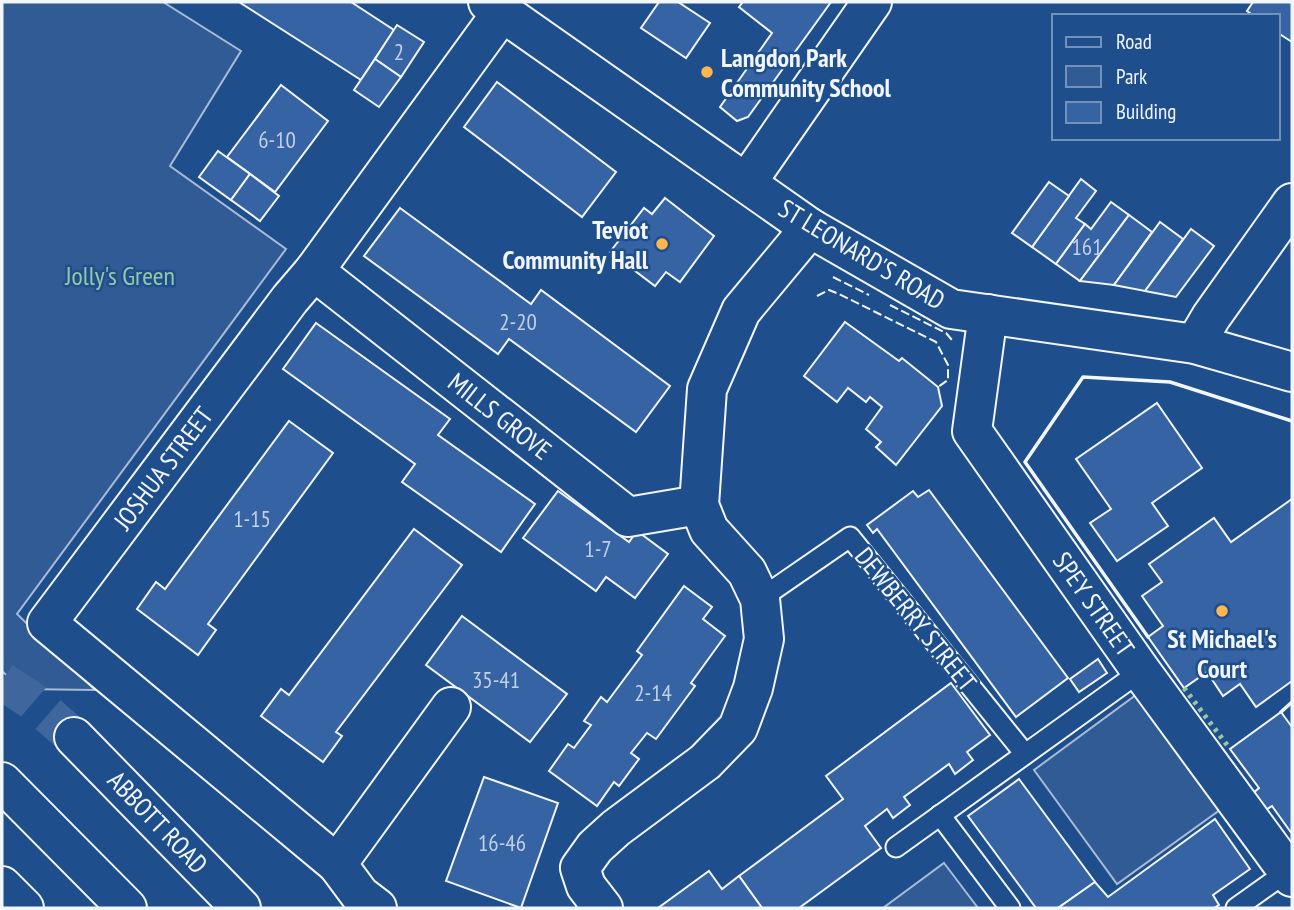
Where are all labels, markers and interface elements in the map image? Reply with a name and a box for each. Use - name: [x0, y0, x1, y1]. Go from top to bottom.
- legend: [1052, 14, 1280, 140]
- text: Road: [1116, 28, 1152, 55]
- house number: 2: [394, 37, 404, 66]
- place label: Langdon Park Community School: [721, 41, 892, 104]
- text: Park: [1116, 63, 1147, 90]
- marker: Langdon Park Community School: [699, 64, 715, 80]
- text: Building: [1116, 98, 1176, 125]
- house number: 6-10: [258, 125, 296, 154]
- street label: ST LEONARD'S ROAD: [773, 191, 951, 317]
- place label: Teviot Community Hall: [503, 213, 649, 276]
- house number: 161: [1071, 232, 1103, 261]
- marker: Teviot Community Hall: [654, 236, 670, 252]
- park label: Jolly's Green: [64, 259, 175, 292]
- house number: 2-20: [499, 307, 537, 336]
- street label: MILLS GROVE: [442, 365, 558, 467]
- street label: JOSHUA STREET: [106, 400, 220, 537]
- house number: 1-15: [233, 504, 271, 533]
- house number: 1-7: [584, 534, 612, 563]
- street label: DEWBERRY STREET: [848, 540, 984, 698]
- street label: SPEY STREET: [1046, 545, 1142, 663]
- marker: St Michael's Court: [1214, 603, 1230, 619]
- place label: St Michael's Court: [1167, 622, 1277, 685]
- house number: 35-41: [472, 665, 520, 694]
- house number: 2-14: [634, 678, 672, 707]
- street label: ABBOTT ROAD: [101, 764, 215, 880]
- house number: 16-46: [478, 828, 526, 857]

